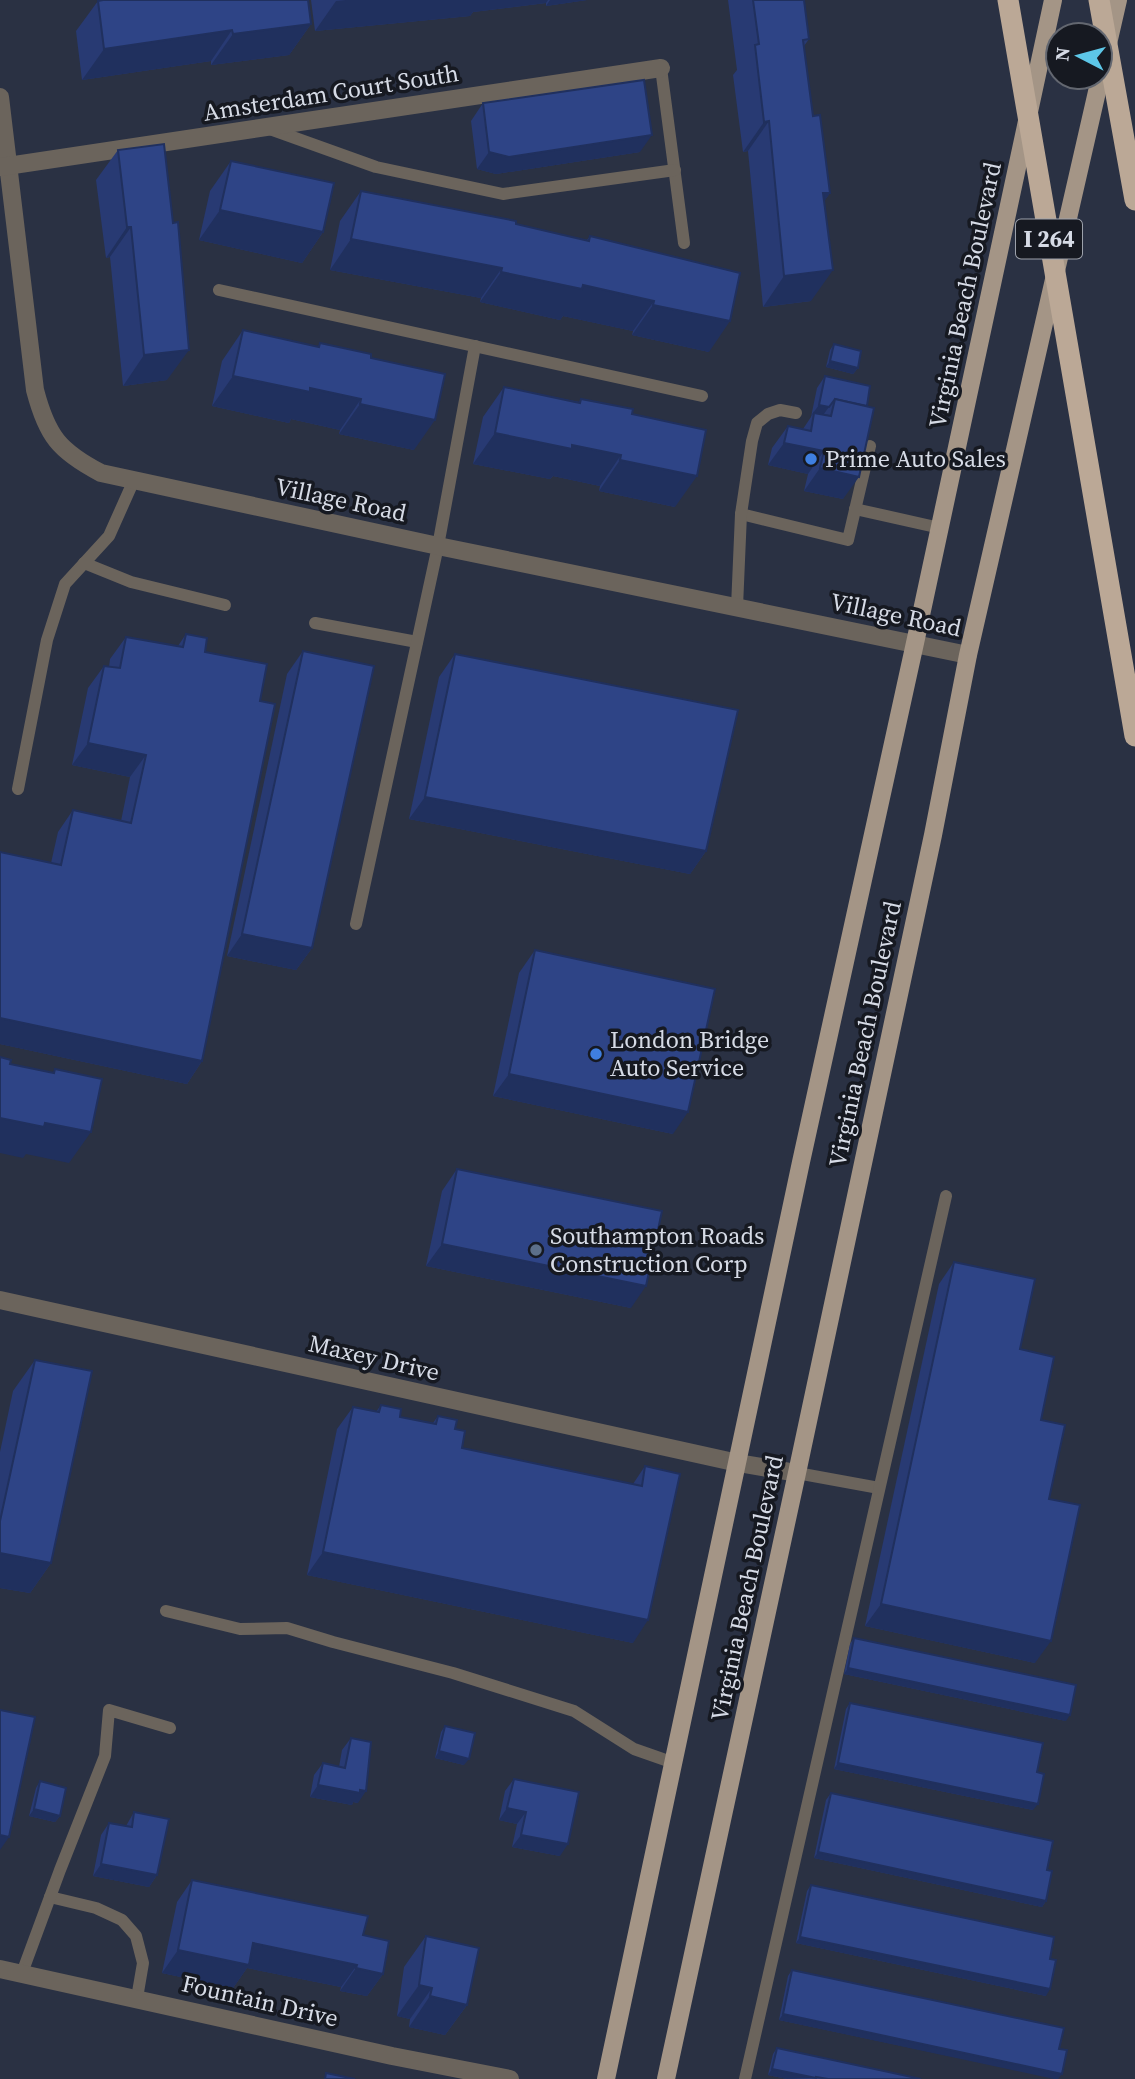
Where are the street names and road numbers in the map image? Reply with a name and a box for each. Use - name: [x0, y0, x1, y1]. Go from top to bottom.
- street label: Amsterdam Court South: [201, 56, 461, 129]
- street label: Virginia Beach Boulevard: [920, 159, 1009, 431]
- road number: I 264: [1016, 220, 1082, 258]
- street label: Village Road: [273, 470, 410, 530]
- street label: Village Road: [828, 585, 965, 645]
- street label: Virginia Beach Boulevard: [820, 898, 909, 1170]
- street label: Maxey Drive: [305, 1326, 443, 1389]
- street label: Virginia Beach Boulevard: [702, 1452, 791, 1724]
- street label: Fountain Drive: [179, 1967, 341, 2035]

